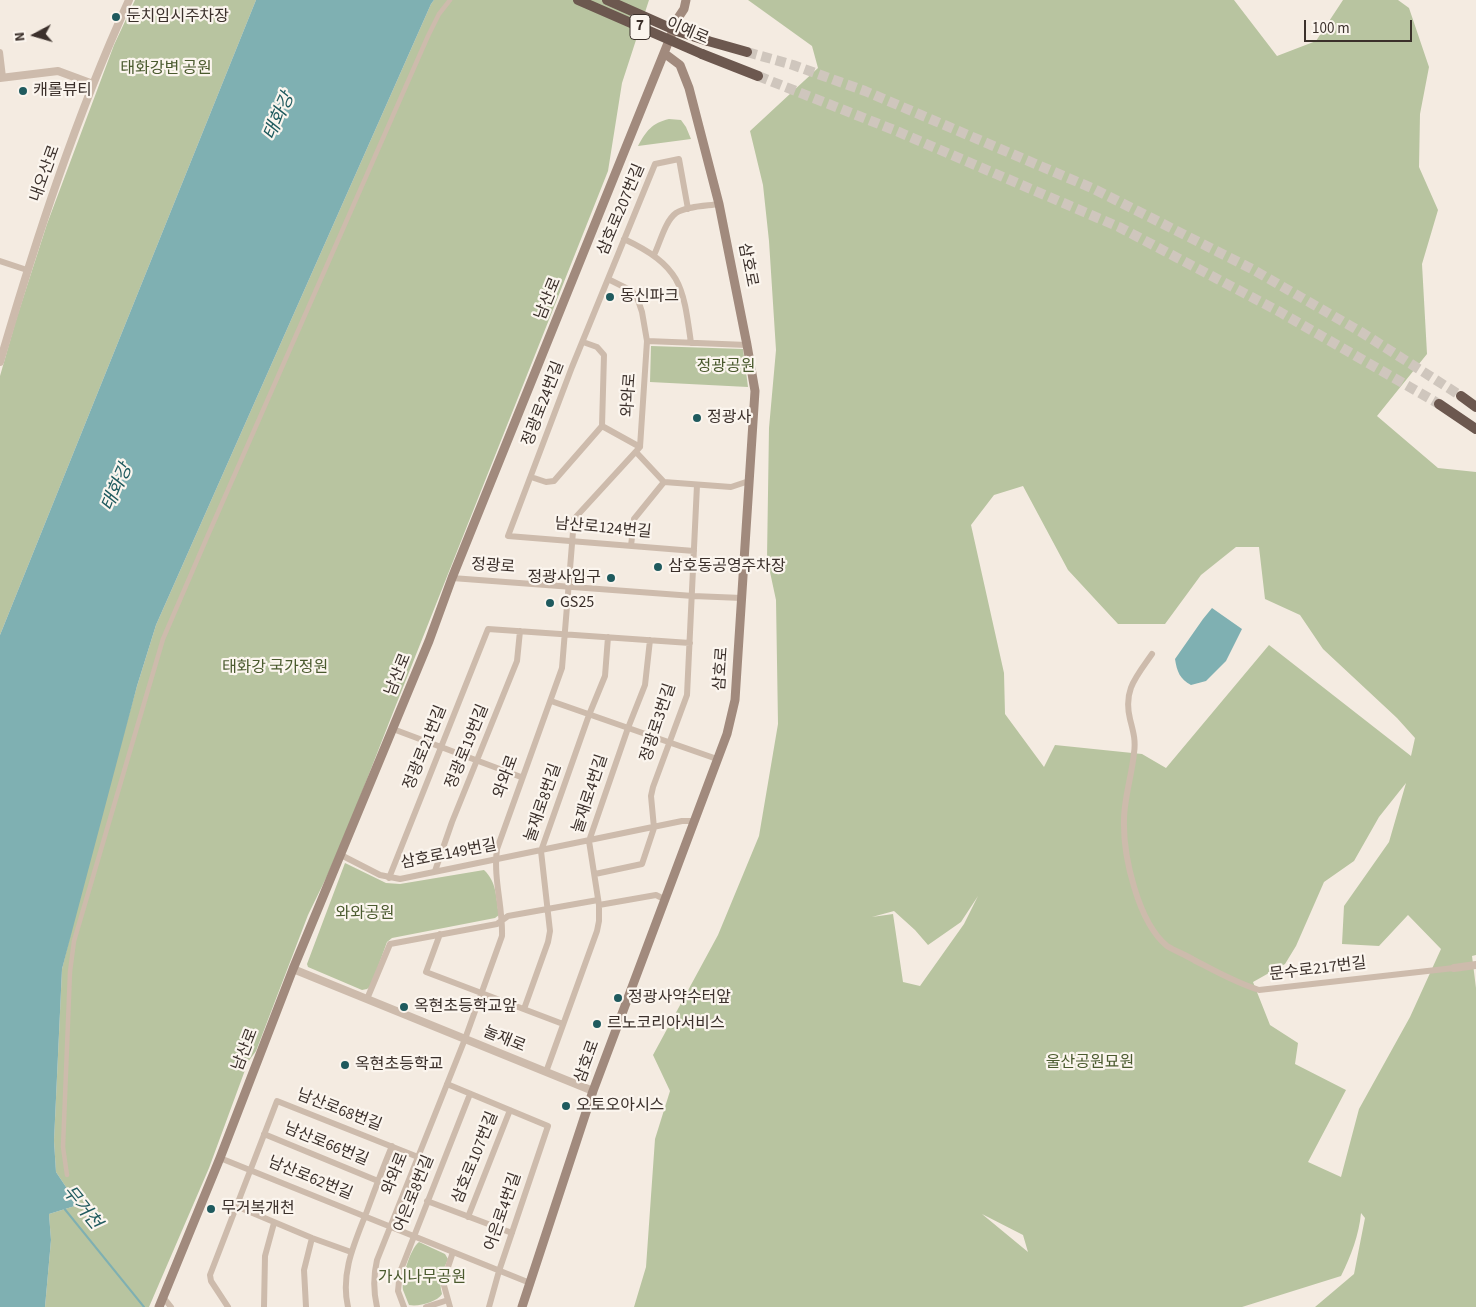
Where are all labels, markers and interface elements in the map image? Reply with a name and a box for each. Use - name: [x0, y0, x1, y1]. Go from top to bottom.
- place label: 둔치임시주차장: [126, 7, 229, 27]
- north arrow: [10, 10, 60, 60]
- scale bar: [1306, 10, 1414, 42]
- marker: 둔치임시주차장: [110, 11, 122, 23]
- road number: 7: [630, 15, 650, 40]
- street label: 이예로: [663, 15, 711, 49]
- text: 100 m: [1312, 18, 1350, 39]
- text: N: [10, 31, 31, 42]
- park label: 태화강변 공원: [120, 59, 212, 79]
- place label: 캐롤뷰티: [33, 81, 92, 101]
- marker: 캐롤뷰티: [17, 85, 29, 97]
- water label: 태화강: [260, 90, 300, 144]
- street label: 내오산로: [27, 143, 65, 205]
- street label: 삼호로207번길: [594, 161, 650, 259]
- street label: 삼호로: [733, 241, 761, 289]
- street label: 남산로: [532, 275, 566, 323]
- place label: 동신파크: [620, 287, 679, 307]
- marker: 동신파크: [604, 291, 616, 303]
- park label: 정광공원: [697, 357, 755, 377]
- street label: 정광로24번길: [519, 359, 569, 449]
- street label: 와와로: [619, 372, 641, 418]
- place label: 정광사: [707, 408, 751, 428]
- marker: 정광사: [691, 412, 703, 424]
- water label: 태화강: [98, 461, 138, 515]
- street label: 남산로124번길: [554, 515, 652, 543]
- street label: 정광로: [470, 556, 516, 578]
- place label: 삼호동공영주차장: [668, 557, 786, 577]
- marker: 삼호동공영주차장: [652, 561, 664, 573]
- place label: 정광사입구: [527, 568, 601, 588]
- marker: 정광사입구: [605, 572, 617, 584]
- place label: GS25: [560, 593, 594, 613]
- marker: GS25: [544, 597, 556, 609]
- street label: 삼호로: [711, 646, 733, 692]
- street label: 남산로: [382, 651, 416, 699]
- park label: 태화강 국가정원: [222, 658, 328, 678]
- street label: 정광로3번길: [637, 681, 681, 765]
- street label: 정광로19번길: [442, 702, 494, 792]
- street label: 정광로21번길: [400, 703, 452, 793]
- street label: 눌재로4번길: [569, 752, 613, 836]
- street label: 와와로: [490, 753, 524, 801]
- street label: 눌재로8번길: [522, 761, 566, 845]
- street label: 삼호로149번길: [399, 836, 499, 874]
- park label: 와와공원: [336, 904, 394, 924]
- street label: 문수로217번길: [1268, 955, 1368, 985]
- place label: 정광사약수터앞: [628, 988, 731, 1008]
- marker: 정광사약수터앞: [612, 992, 624, 1004]
- place label: 옥현초등학교앞: [414, 997, 517, 1017]
- marker: 옥현초등학교앞: [398, 1001, 410, 1013]
- place label: 르노코리아서비스: [607, 1014, 725, 1034]
- marker: 르노코리아서비스: [591, 1018, 603, 1030]
- street label: 눌재로: [480, 1023, 528, 1057]
- street label: 남산로: [229, 1026, 263, 1074]
- street label: 삼호로: [571, 1038, 605, 1086]
- park label: 울산공원묘원: [1046, 1053, 1134, 1073]
- place label: 옥현초등학교: [355, 1055, 443, 1075]
- marker: 옥현초등학교: [339, 1059, 351, 1071]
- street label: 남산로68번길: [294, 1086, 384, 1136]
- place label: 오토오아시스: [576, 1096, 664, 1116]
- marker: 오토오아시스: [560, 1100, 572, 1112]
- street label: 삼호로107번길: [449, 1109, 503, 1207]
- street label: 남산로66번길: [281, 1119, 371, 1171]
- street label: 와와로: [379, 1150, 413, 1198]
- street label: 남산로62번길: [265, 1153, 355, 1205]
- street label: 어은로8번길: [391, 1153, 439, 1235]
- street label: 어은로4번길: [482, 1170, 526, 1254]
- water label: 무거천: [57, 1182, 105, 1234]
- place label: 무거복개천: [221, 1199, 295, 1219]
- marker: 무거복개천: [205, 1203, 217, 1215]
- park label: 가시나무공원: [378, 1268, 466, 1288]

